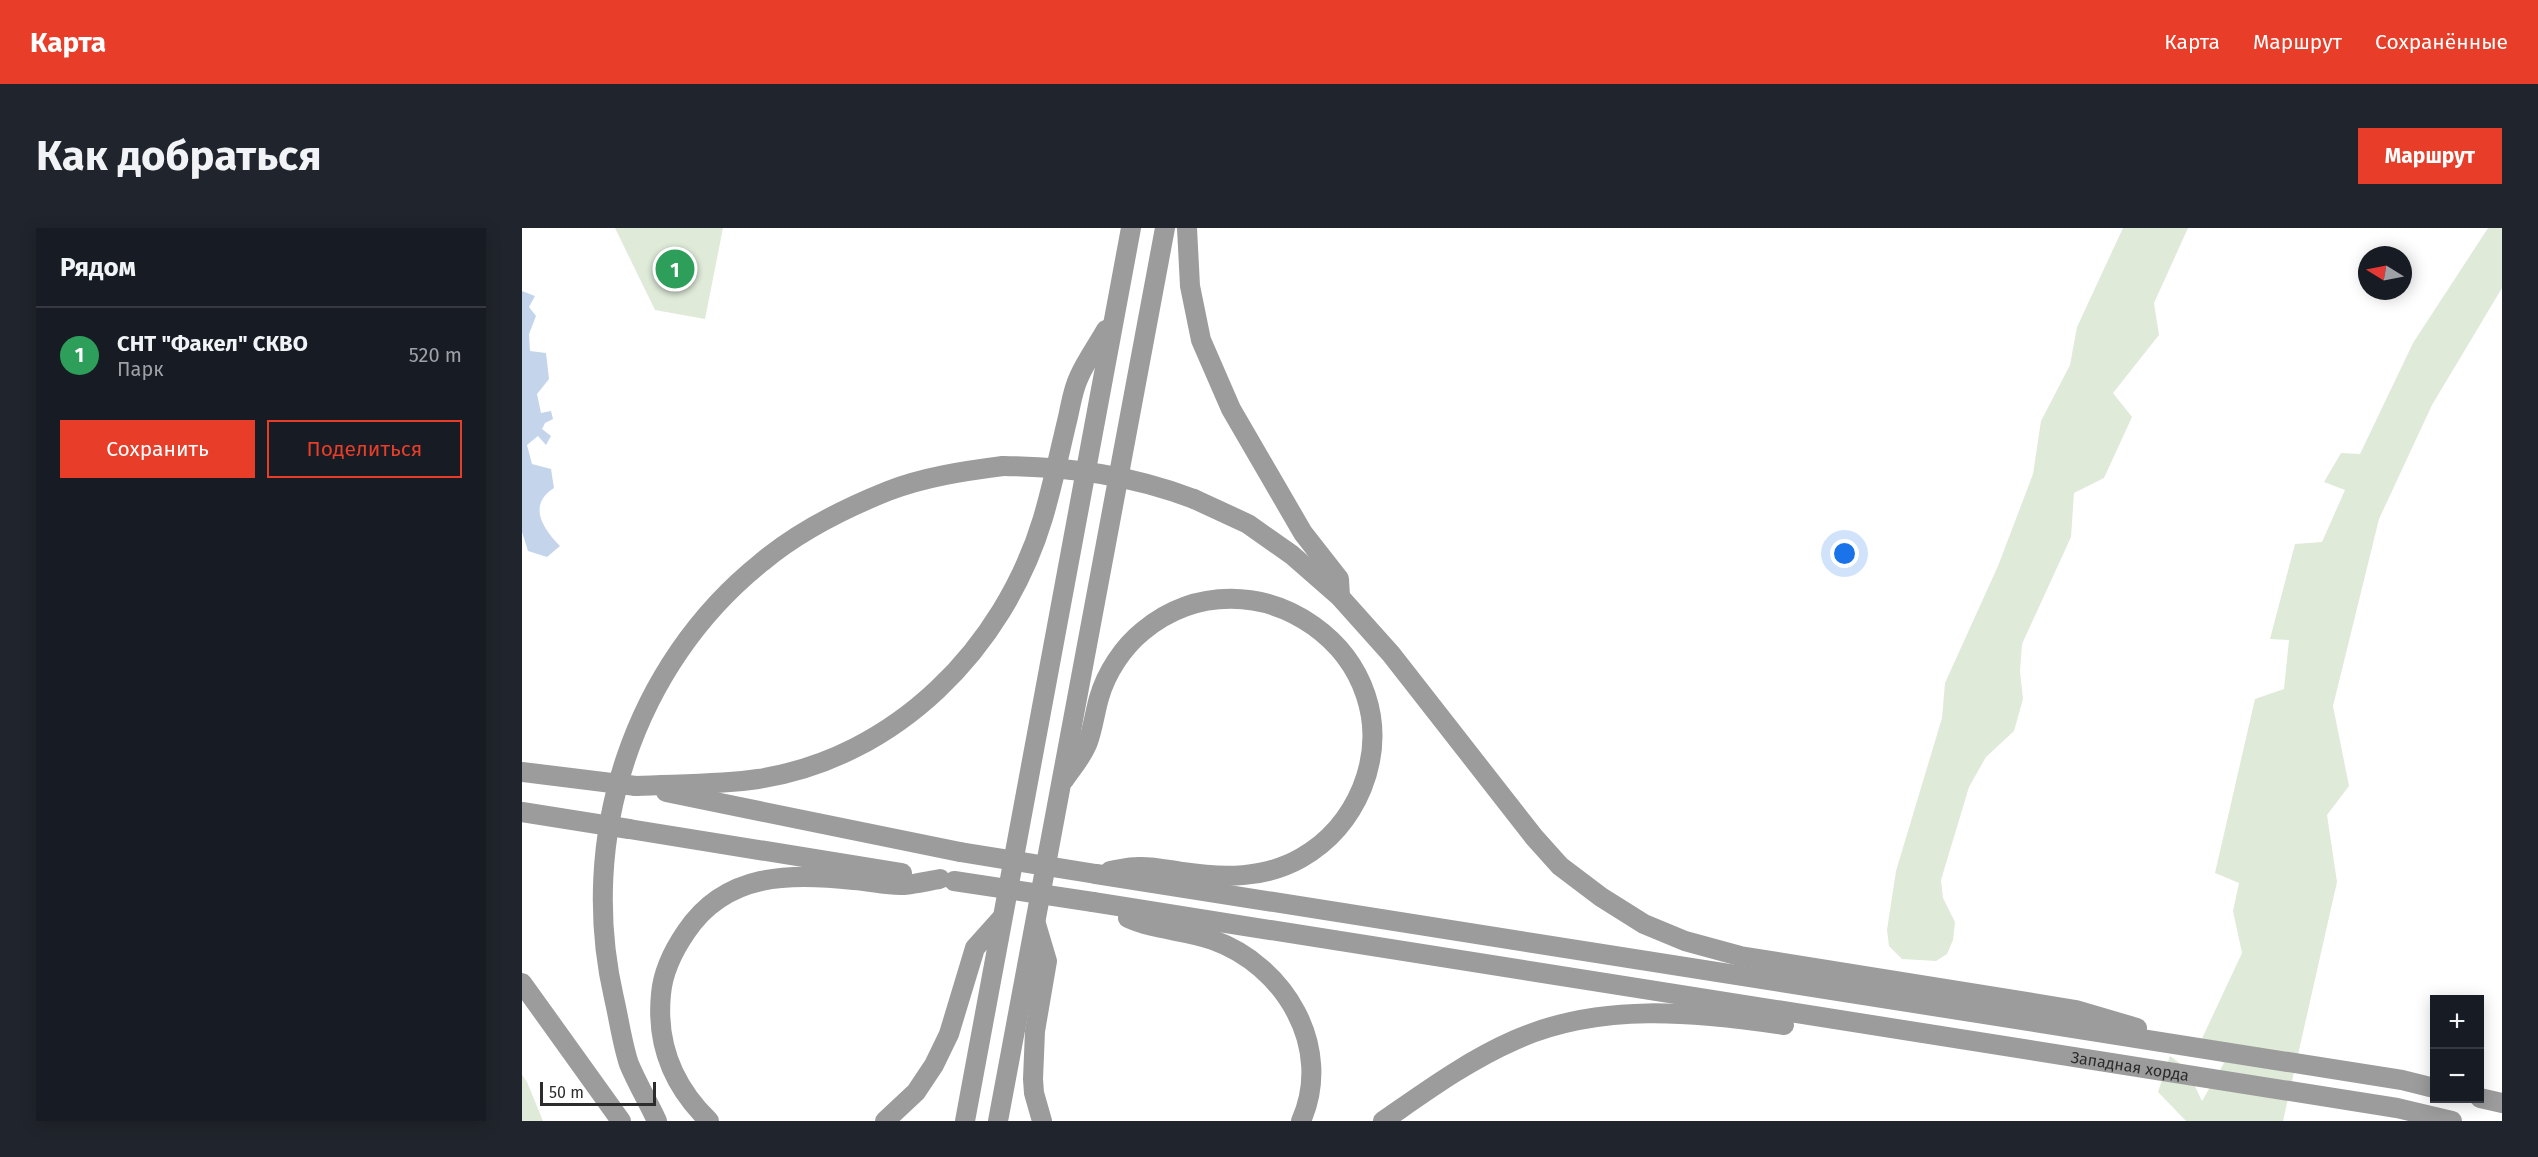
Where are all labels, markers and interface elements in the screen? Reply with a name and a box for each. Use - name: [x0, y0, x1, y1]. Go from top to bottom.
- text: Карта: [30, 26, 106, 59]
- text: Карта: [2164, 29, 2220, 55]
- text: Маршрут: [2253, 29, 2342, 55]
- text: Сохранённые: [2375, 29, 2508, 55]
- button: Маршрут: [2358, 128, 2502, 184]
- text: Как добраться: [36, 131, 322, 181]
- pin: 1: [656, 246, 694, 291]
- north arrow: [2358, 246, 2412, 300]
- text: Рядом: [60, 252, 136, 283]
- text: СНТ "Факел" СКВО: [117, 330, 308, 357]
- text: 1: [75, 343, 84, 367]
- text: 520 m: [409, 343, 462, 367]
- text: Парк: [117, 357, 164, 381]
- button: Сохранить: [60, 420, 255, 478]
- button: Поделиться: [267, 420, 462, 478]
- your location: [1830, 539, 1859, 568]
- map controls: [2430, 995, 2484, 1103]
- button: +: [2430, 995, 2484, 1049]
- street label: Западная хорда: [2070, 1047, 2191, 1085]
- button: −: [2430, 1049, 2484, 1103]
- scale bar: [540, 1079, 656, 1106]
- text: 50 m: [549, 1083, 584, 1102]

